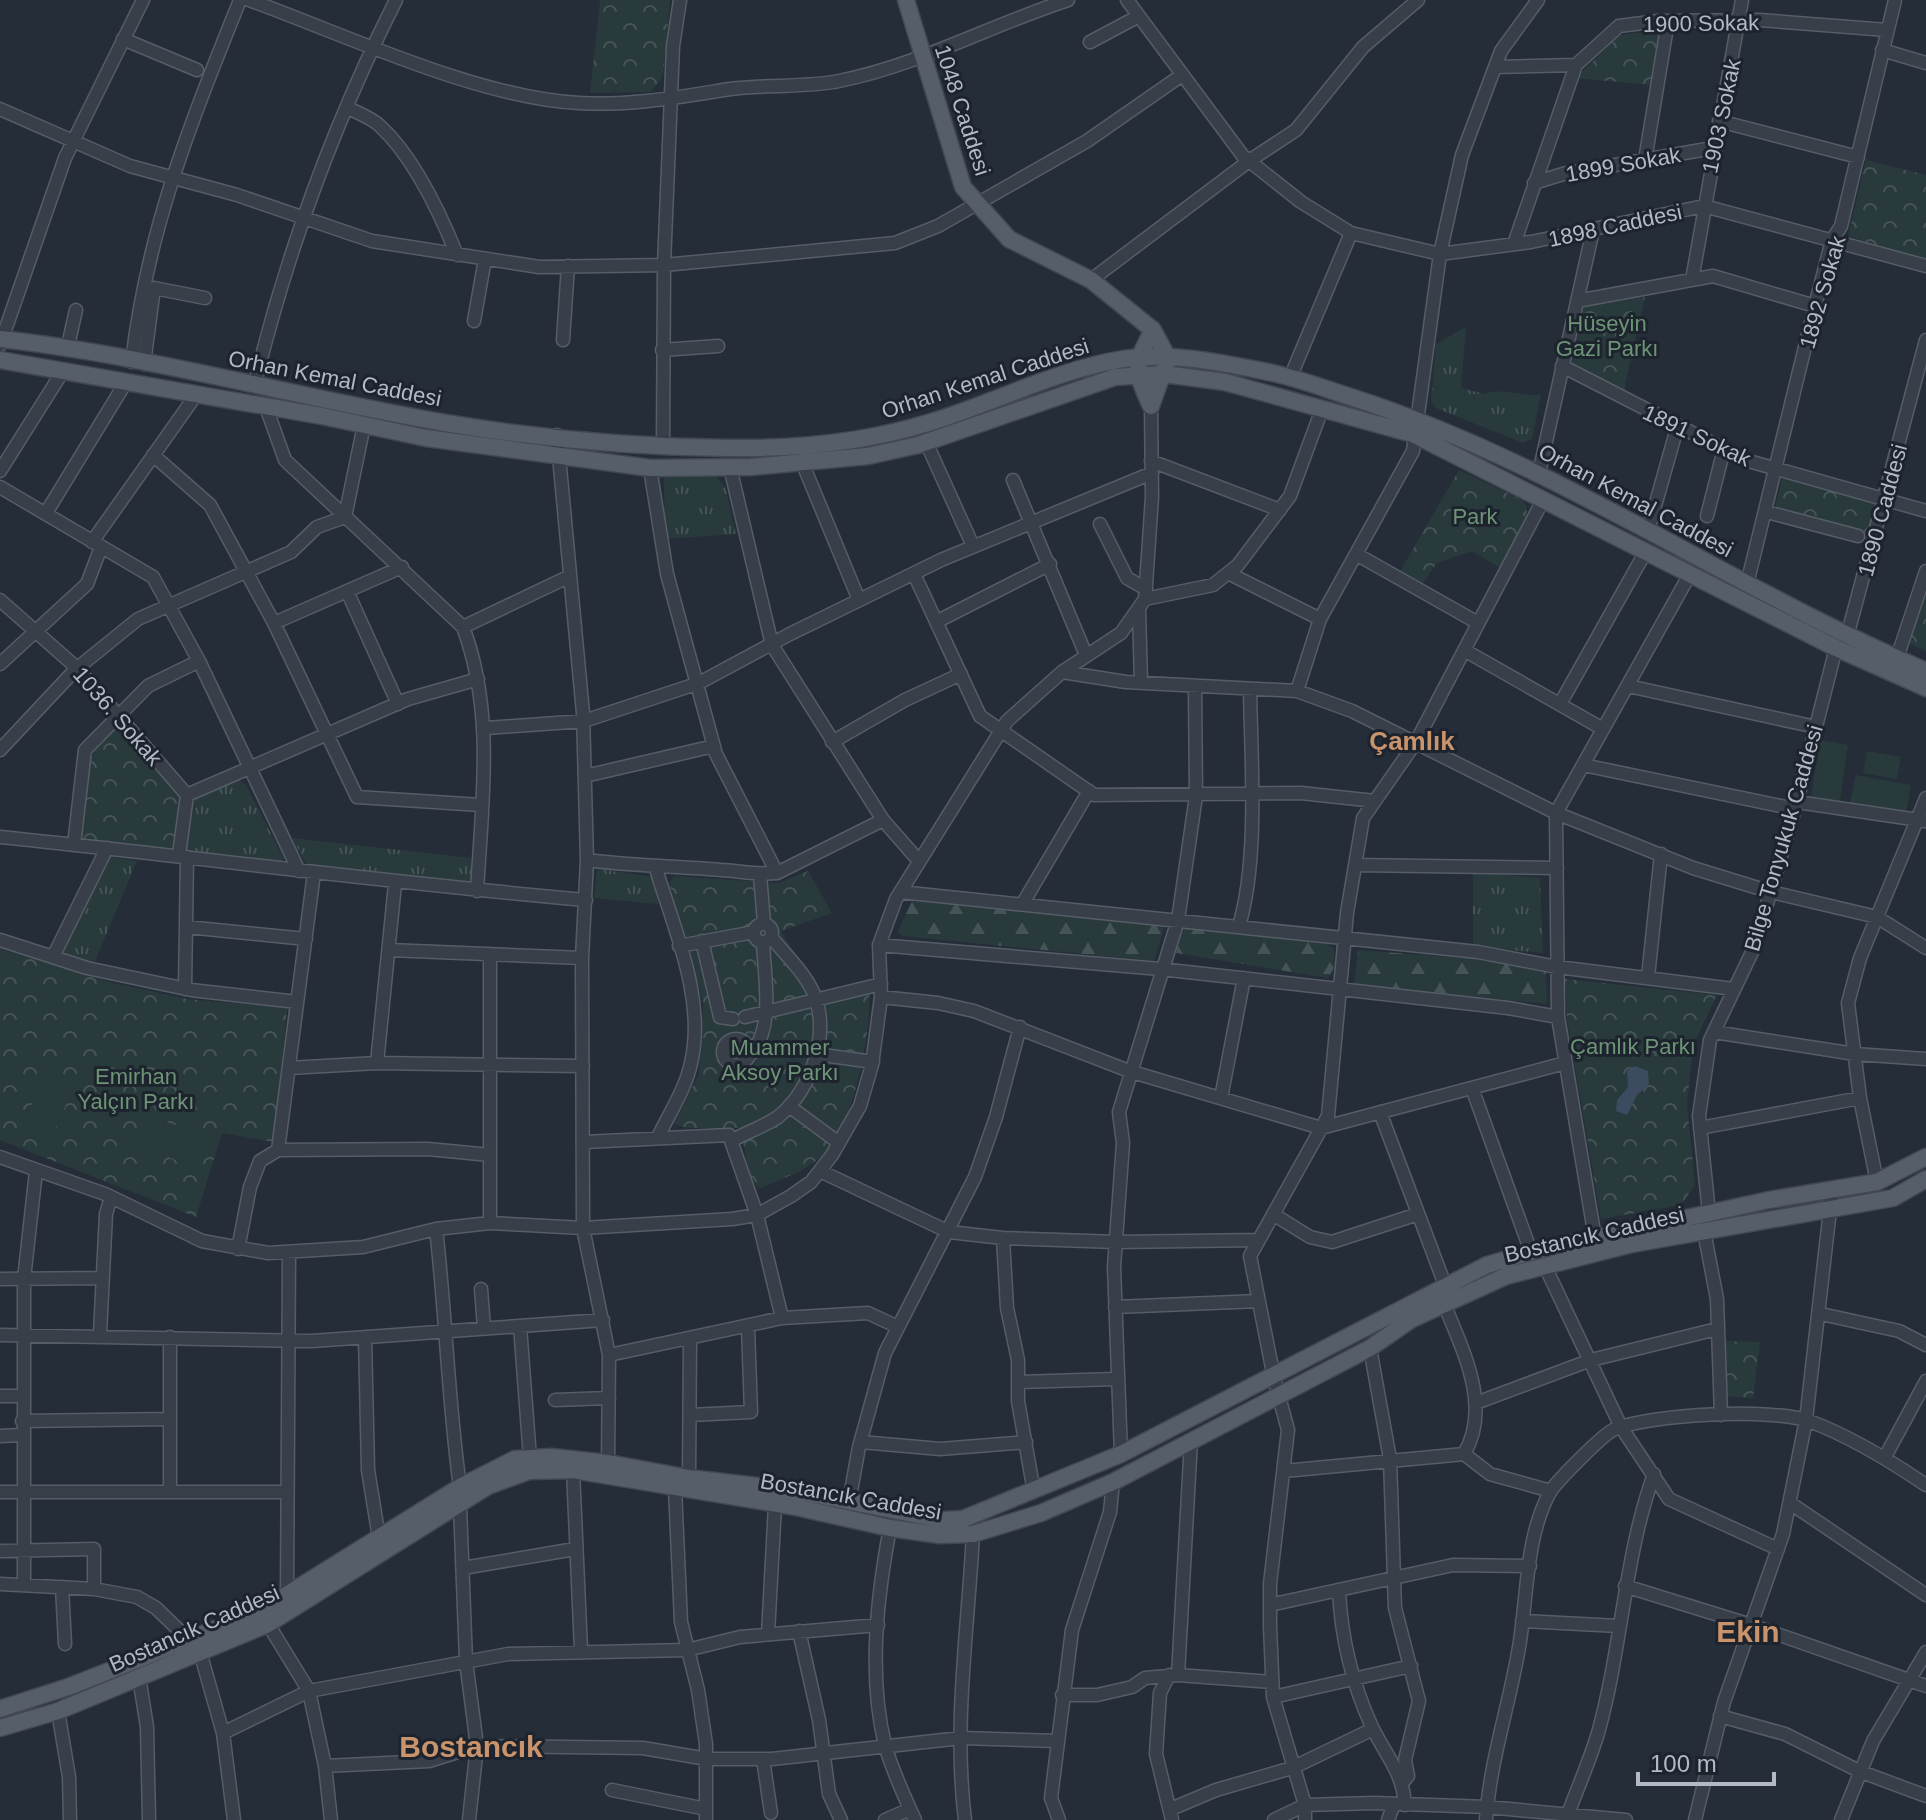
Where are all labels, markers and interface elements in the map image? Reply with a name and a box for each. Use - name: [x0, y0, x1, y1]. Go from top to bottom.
- street label: 1900 Sokak: [1643, 10, 1760, 37]
- street label: 1048 Caddesi: [930, 42, 995, 179]
- street label: 1903 Sokak: [1697, 56, 1746, 176]
- street label: 1899 Sokak: [1564, 142, 1683, 187]
- street label: 1898 Caddesi: [1546, 199, 1684, 252]
- street label: 1892 Sokak: [1794, 232, 1851, 351]
- park label: Hüseyin Gazi Parkı: [1556, 311, 1658, 361]
- street label: Orhan Kemal Caddesi: [878, 333, 1092, 424]
- street label: Orhan Kemal Caddesi: [226, 346, 444, 411]
- street label: 1891 Sokak: [1639, 400, 1756, 472]
- street label: Orhan Kemal Caddesi: [1534, 439, 1737, 562]
- street label: 1890 Caddesi: [1853, 441, 1912, 579]
- park label: Park: [1452, 504, 1499, 529]
- street label: 1036. Sokak: [68, 662, 168, 771]
- street label: Bilge Tonyukuk Caddesi: [1739, 722, 1828, 954]
- district label: Çamlık: [1369, 726, 1455, 756]
- park label: Çamlık Parkı: [1570, 1034, 1696, 1059]
- park label: Muammer Aksoy Parkı: [721, 1035, 839, 1085]
- park label: Emirhan Yalçın Parkı: [78, 1064, 194, 1114]
- street label: Bostancık Caddesi: [1502, 1202, 1686, 1267]
- street label: Bostancık Caddesi: [758, 1468, 943, 1525]
- street label: Bostancık Caddesi: [105, 1580, 283, 1677]
- district label: Ekin: [1716, 1615, 1780, 1648]
- district label: Bostancık: [399, 1730, 543, 1763]
- scale bar: [1638, 1736, 1774, 1786]
- text: 100 m: [1650, 1750, 1717, 1777]

